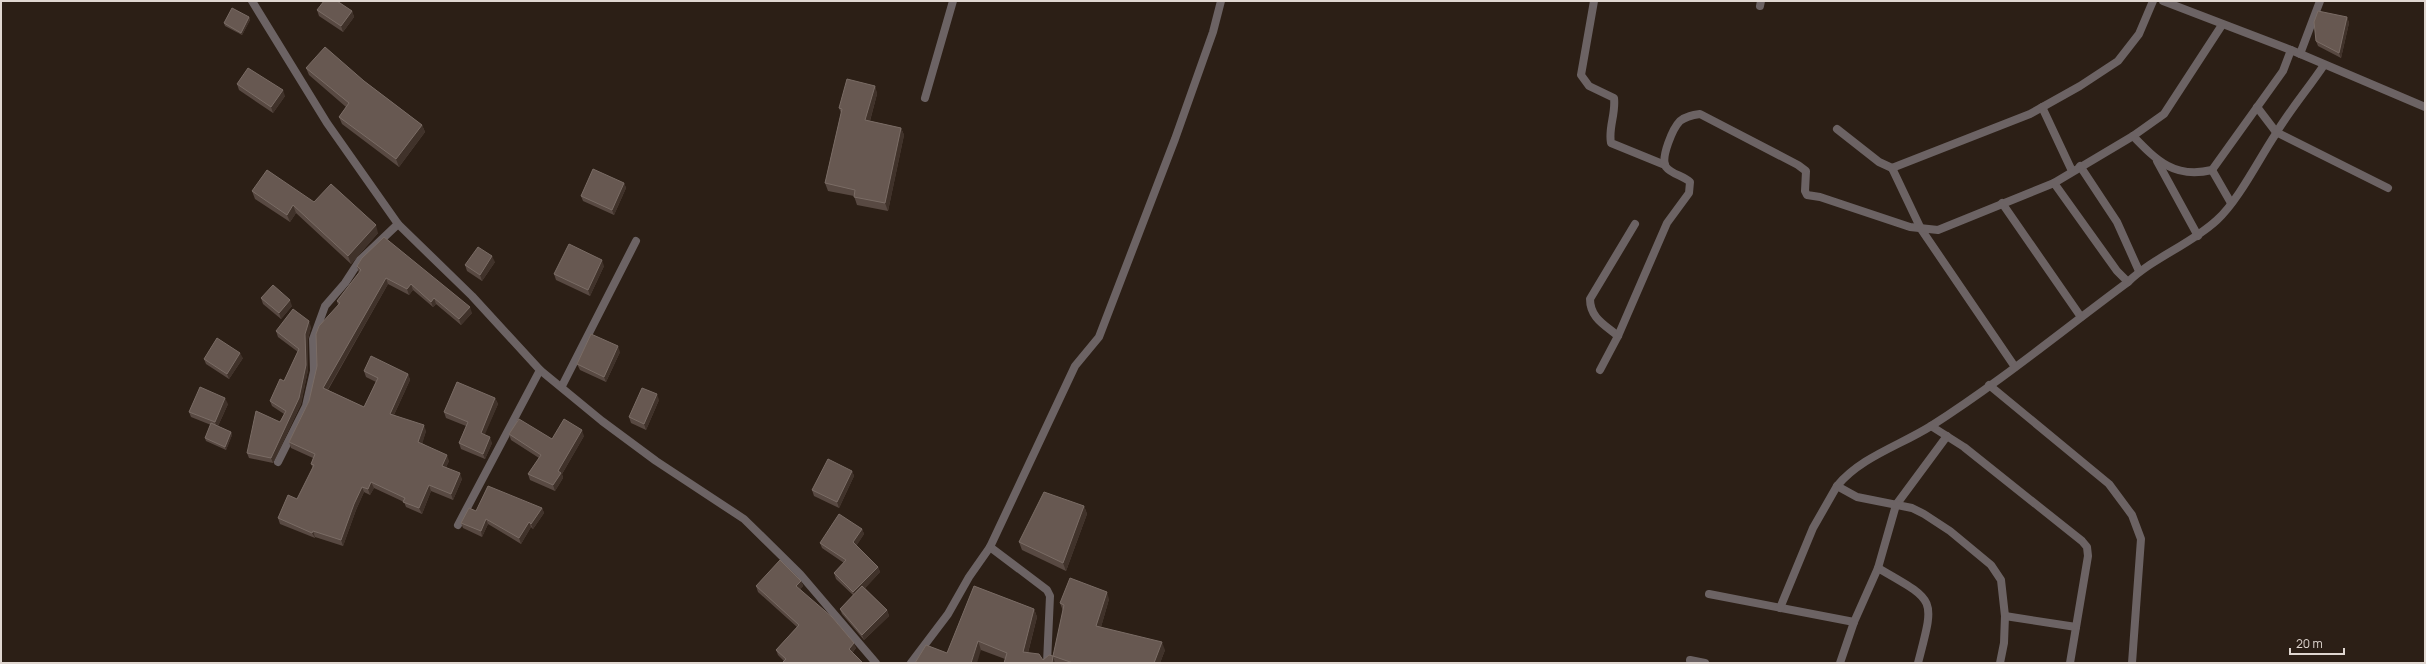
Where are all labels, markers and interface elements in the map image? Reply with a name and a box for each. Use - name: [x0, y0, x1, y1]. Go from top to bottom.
- scale bar: [2290, 630, 2344, 656]
- text: 20 m: [2296, 635, 2323, 652]

